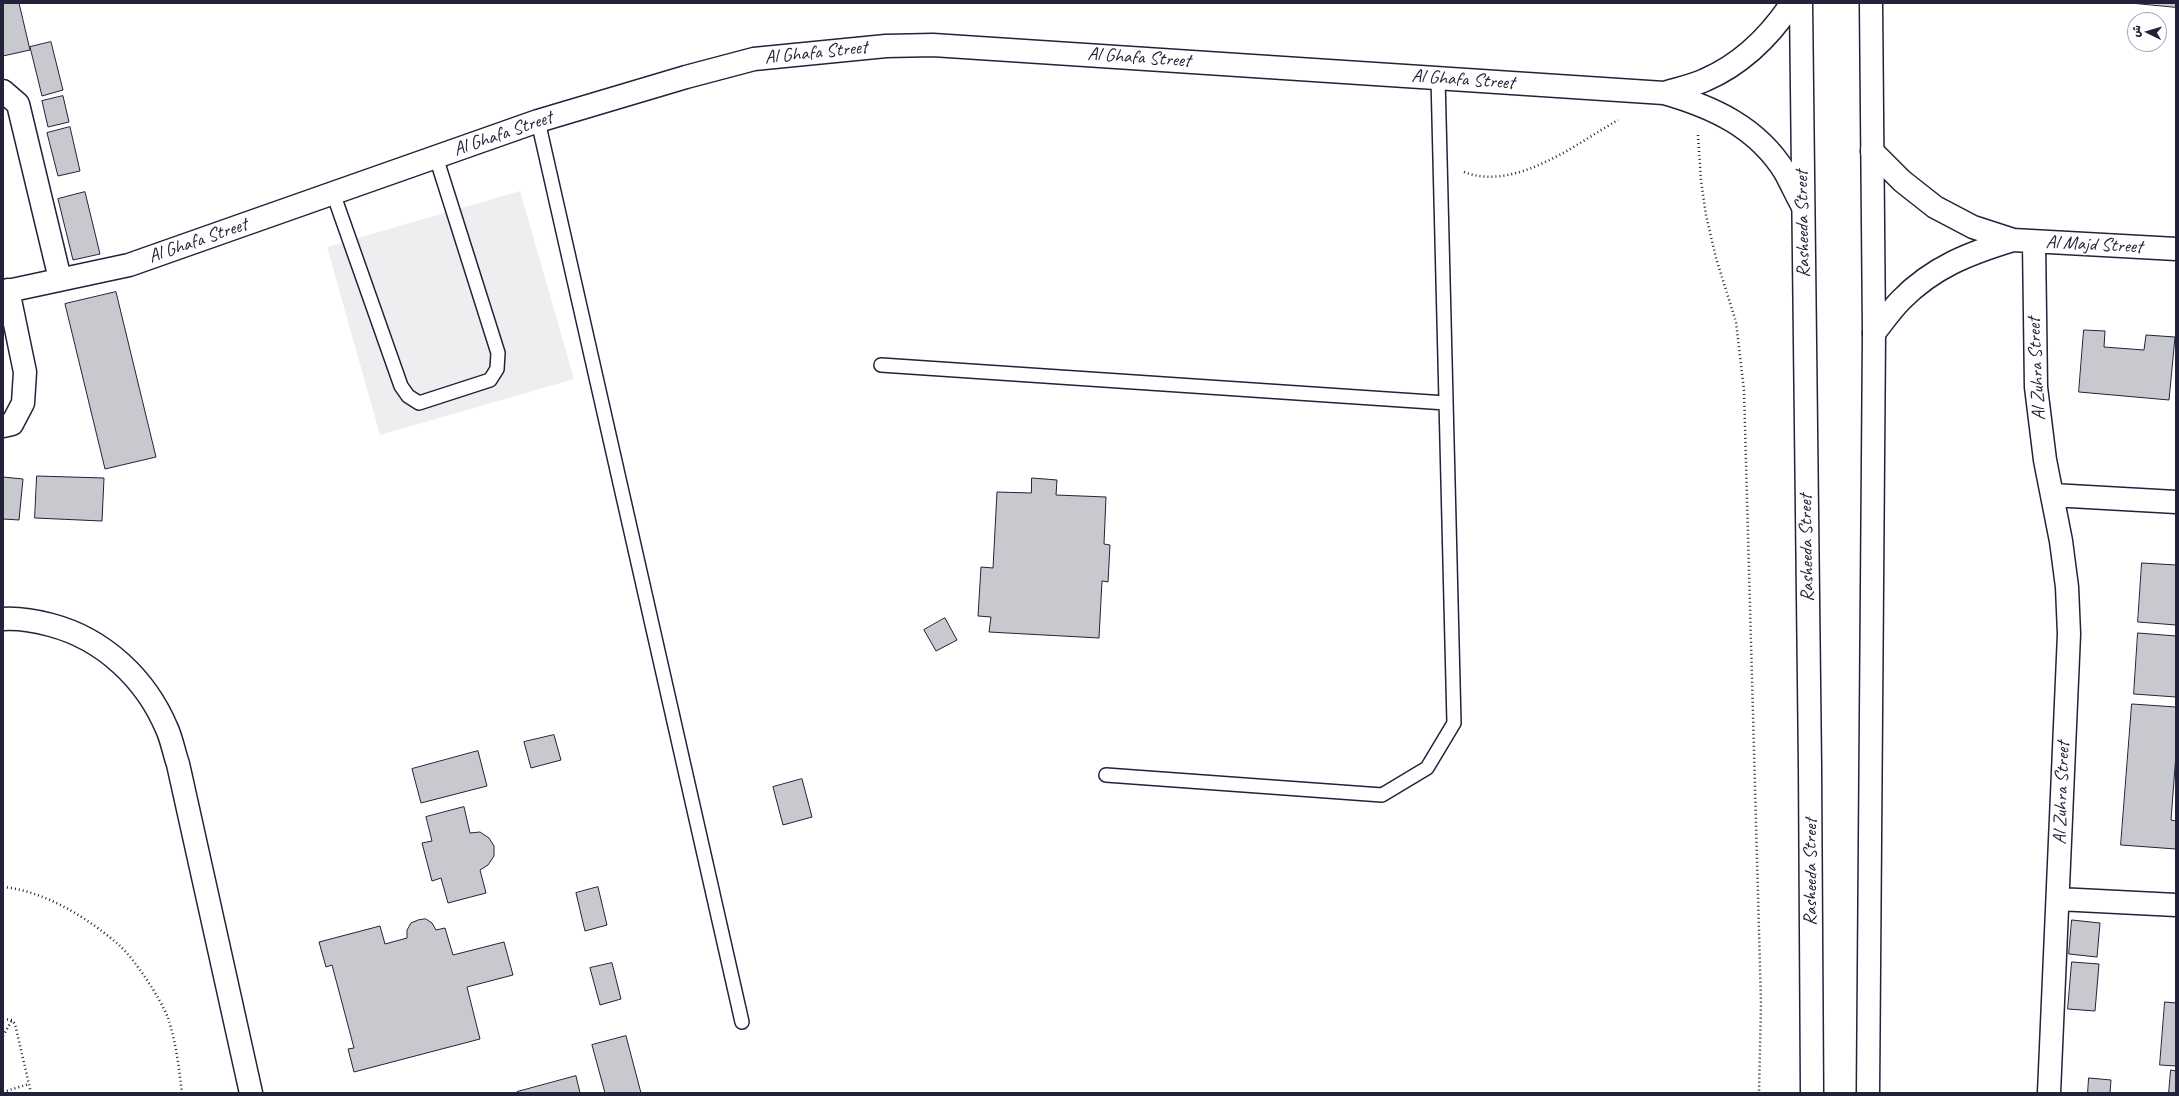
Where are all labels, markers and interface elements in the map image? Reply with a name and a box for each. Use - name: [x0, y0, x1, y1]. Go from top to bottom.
- north arrow: [2127, 12, 2167, 52]
- text: ش: [2129, 24, 2144, 38]
- street label: Al Ghafa Street: [764, 36, 868, 70]
- street label: Al Ghafa Street: [1087, 43, 1191, 73]
- street label: Al Ghafa Street: [1411, 65, 1515, 95]
- street label: Al Ghafa Street: [451, 106, 555, 162]
- street label: Rasheeda Street: [1791, 170, 1815, 278]
- street label: Al Ghafa Street: [146, 213, 250, 269]
- street label: Al Majd Street: [2045, 231, 2143, 259]
- street label: Al Zuhra Street: [2023, 317, 2051, 421]
- street label: Rasheeda Street: [1795, 494, 1819, 602]
- street label: Al Zuhra Street: [2049, 741, 2075, 845]
- street label: Rasheeda Street: [1800, 818, 1822, 926]

